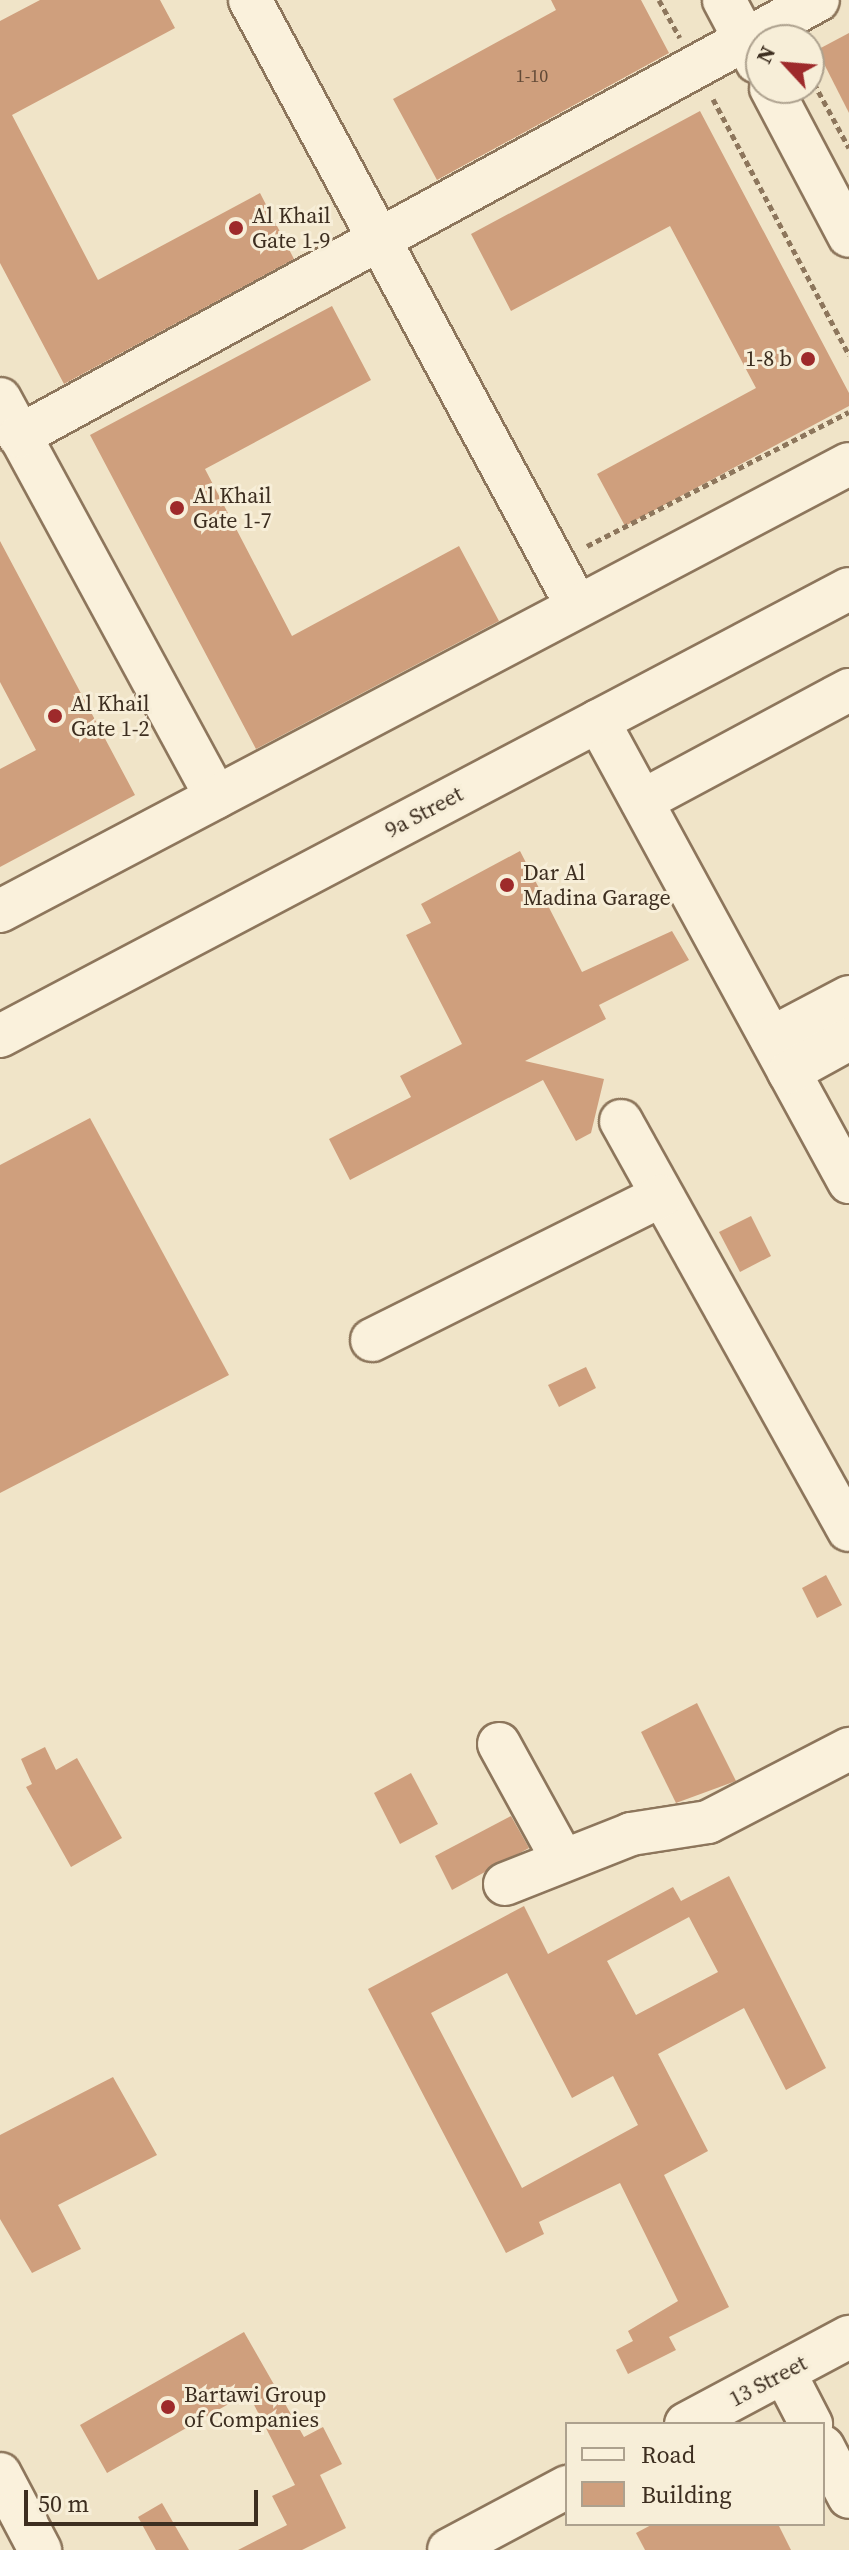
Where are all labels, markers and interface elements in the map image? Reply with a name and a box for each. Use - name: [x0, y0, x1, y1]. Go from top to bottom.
- north arrow: [745, 24, 825, 104]
- text: N: [748, 41, 782, 68]
- house number: 1-10: [516, 65, 548, 87]
- place label: Al Khail Gate 1-9: [252, 202, 331, 254]
- marker: Al Khail Gate 1-9: [227, 219, 245, 237]
- place label: 1-8 b: [745, 346, 792, 372]
- marker: 1-8 b: [799, 350, 817, 368]
- place label: Al Khail Gate 1-7: [193, 482, 272, 534]
- marker: Al Khail Gate 1-7: [168, 499, 186, 517]
- place label: Al Khail Gate 1-2: [71, 690, 150, 742]
- marker: Al Khail Gate 1-2: [46, 707, 64, 725]
- street label: 9a Street: [381, 781, 467, 843]
- place label: Dar Al Madina Garage: [523, 859, 671, 910]
- marker: Dar Al Madina Garage: [498, 876, 516, 894]
- street label: 13 Street: [725, 2350, 811, 2412]
- place label: Bartawi Group of Companies: [184, 2381, 326, 2432]
- marker: Bartawi Group of Companies: [159, 2398, 177, 2416]
- legend: [565, 2422, 825, 2526]
- text: Road: [641, 2438, 695, 2471]
- scale bar: [28, 2474, 262, 2524]
- text: Building: [641, 2478, 732, 2511]
- text: 50 m: [38, 2487, 89, 2520]

